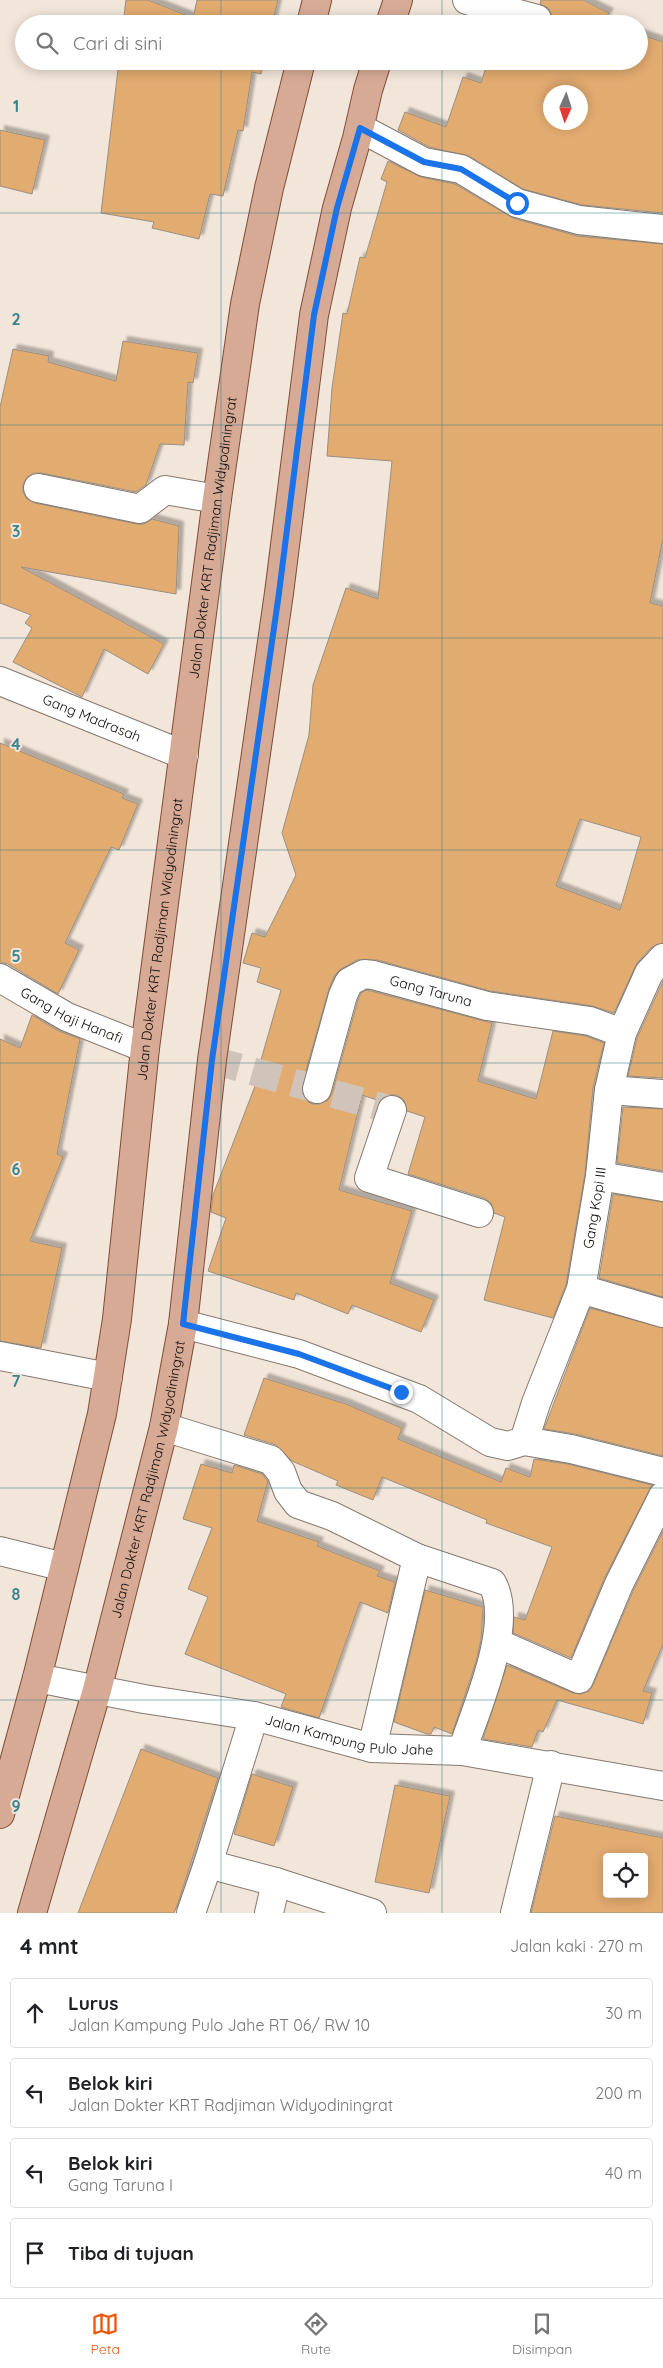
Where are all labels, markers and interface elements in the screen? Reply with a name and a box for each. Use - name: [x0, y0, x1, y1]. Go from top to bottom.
- search box: [15, 15, 648, 70]
- icon: search: [33, 29, 61, 57]
- text: Cari di sini: [73, 31, 162, 55]
- north arrow: [543, 85, 588, 130]
- text: 1: [13, 96, 19, 116]
- route start: [506, 192, 529, 215]
- text: 2: [11, 309, 21, 329]
- street label: Jalan Dokter KRT Radjiman Widyodiningrat: [184, 395, 241, 680]
- text: 3: [12, 521, 20, 541]
- street label: Gang Madrasah: [40, 690, 144, 746]
- text: 4: [11, 734, 21, 754]
- street label: Jalan Dokter KRT Radjiman Widyodiningrat: [133, 797, 187, 1082]
- text: 5: [11, 946, 21, 966]
- street label: Gang Taruna: [388, 971, 474, 1011]
- street label: Gang Haji Hanafi: [17, 983, 125, 1047]
- text: 6: [12, 1159, 21, 1179]
- street label: Gang Kopi III: [579, 1166, 610, 1250]
- street label: Jalan Dokter KRT Radjiman Widyodiningrat: [107, 1339, 189, 1620]
- text: 7: [12, 1371, 21, 1391]
- route end: [390, 1381, 413, 1404]
- text: 8: [12, 1584, 21, 1604]
- street label: Jalan Kampung Pulo Jahe: [263, 1710, 434, 1759]
- text: 9: [11, 1796, 21, 1816]
- map controls: [603, 1853, 648, 1898]
- button: locate: [603, 1853, 648, 1898]
- text: 4 mnt: [20, 1933, 79, 1959]
- text: Jalan kaki · 270 m: [510, 1936, 643, 1956]
- text: Lurus: [68, 1991, 118, 2015]
- icon: ahead: [21, 1999, 49, 2027]
- text: 30 m: [605, 2003, 642, 2023]
- text: Jalan Kampung Pulo Jahe RT 06/ RW 10: [68, 2015, 370, 2035]
- text: Belok kiri: [68, 2071, 153, 2095]
- icon: left: [21, 2079, 49, 2107]
- text: 200 m: [595, 2083, 642, 2103]
- text: Jalan Dokter KRT Radjiman Widyodiningrat: [68, 2095, 393, 2115]
- text: Belok kiri: [68, 2151, 153, 2175]
- icon: left: [21, 2159, 49, 2187]
- text: 40 m: [605, 2163, 642, 2183]
- text: Gang Taruna I: [68, 2175, 173, 2195]
- icon: arrive: [21, 2239, 49, 2267]
- text: Tiba di tujuan: [68, 2241, 194, 2265]
- tab: Peta: [91, 2310, 120, 2358]
- tab: Rute: [301, 2310, 331, 2358]
- tab: Disimpan: [512, 2310, 572, 2358]

